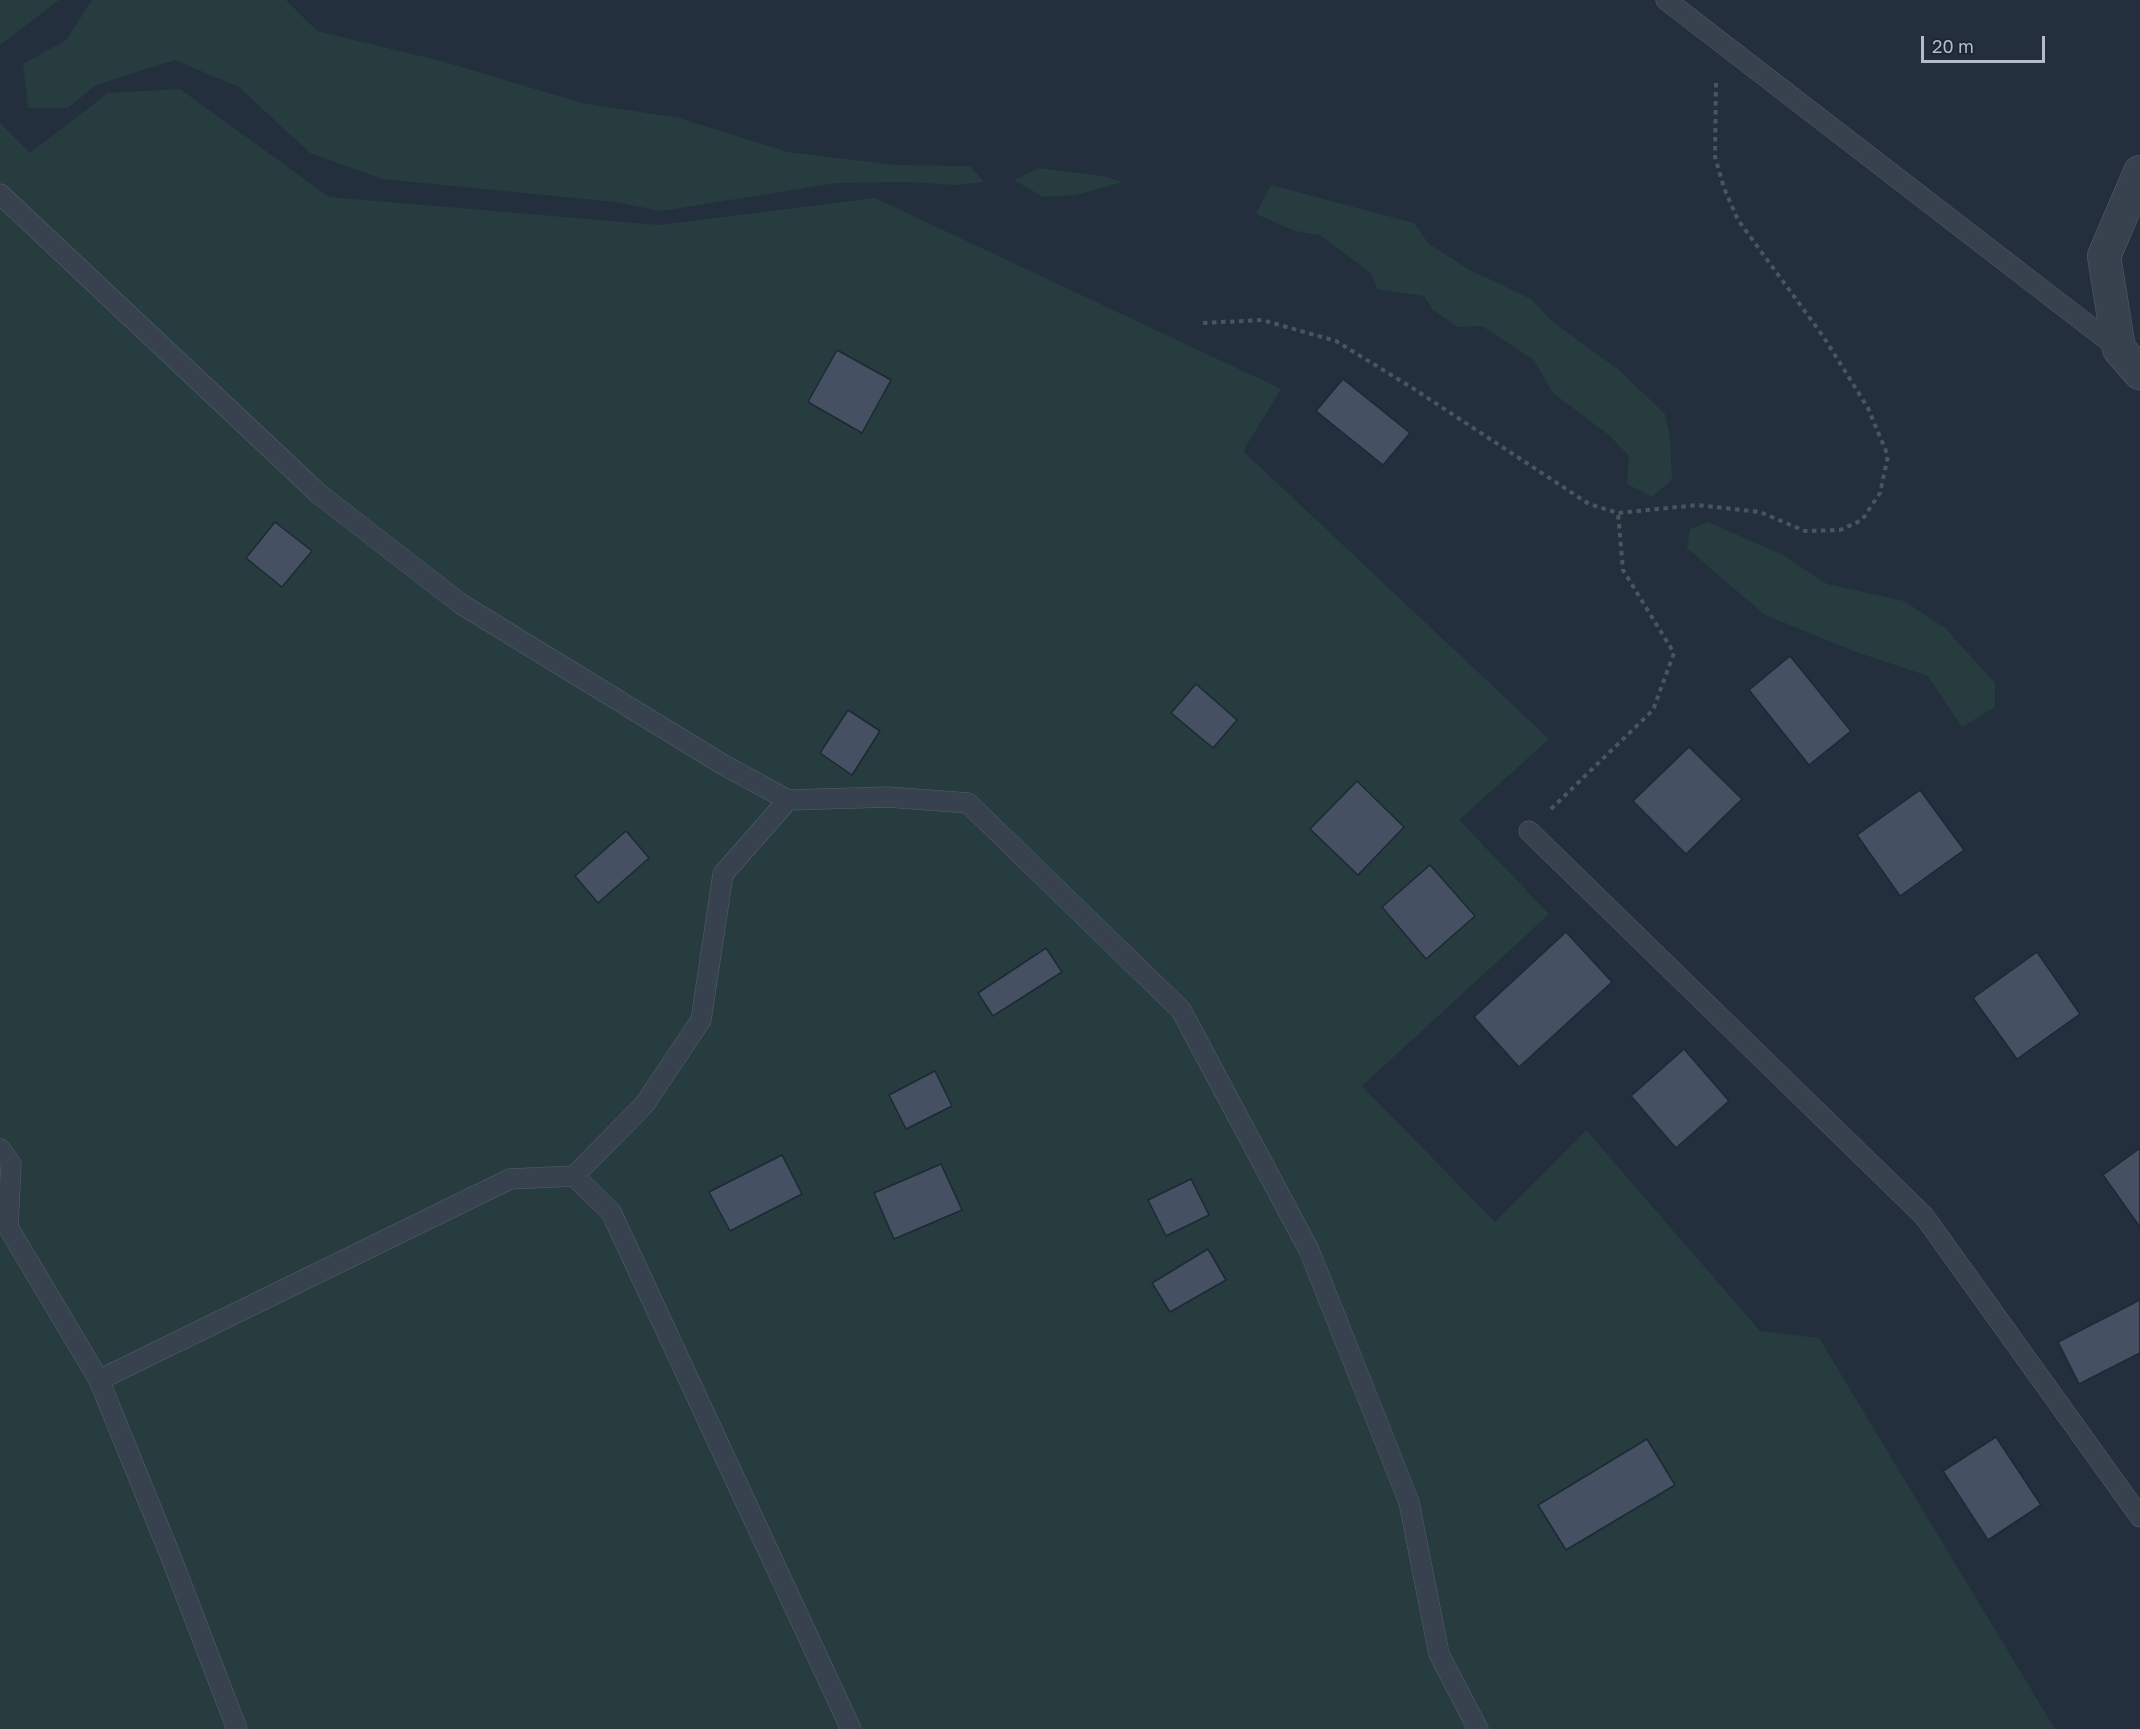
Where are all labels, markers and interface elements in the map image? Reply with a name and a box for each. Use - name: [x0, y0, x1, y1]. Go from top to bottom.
- scale bar: [1924, 24, 2048, 62]
- text: 20 m: [1932, 35, 1974, 57]

